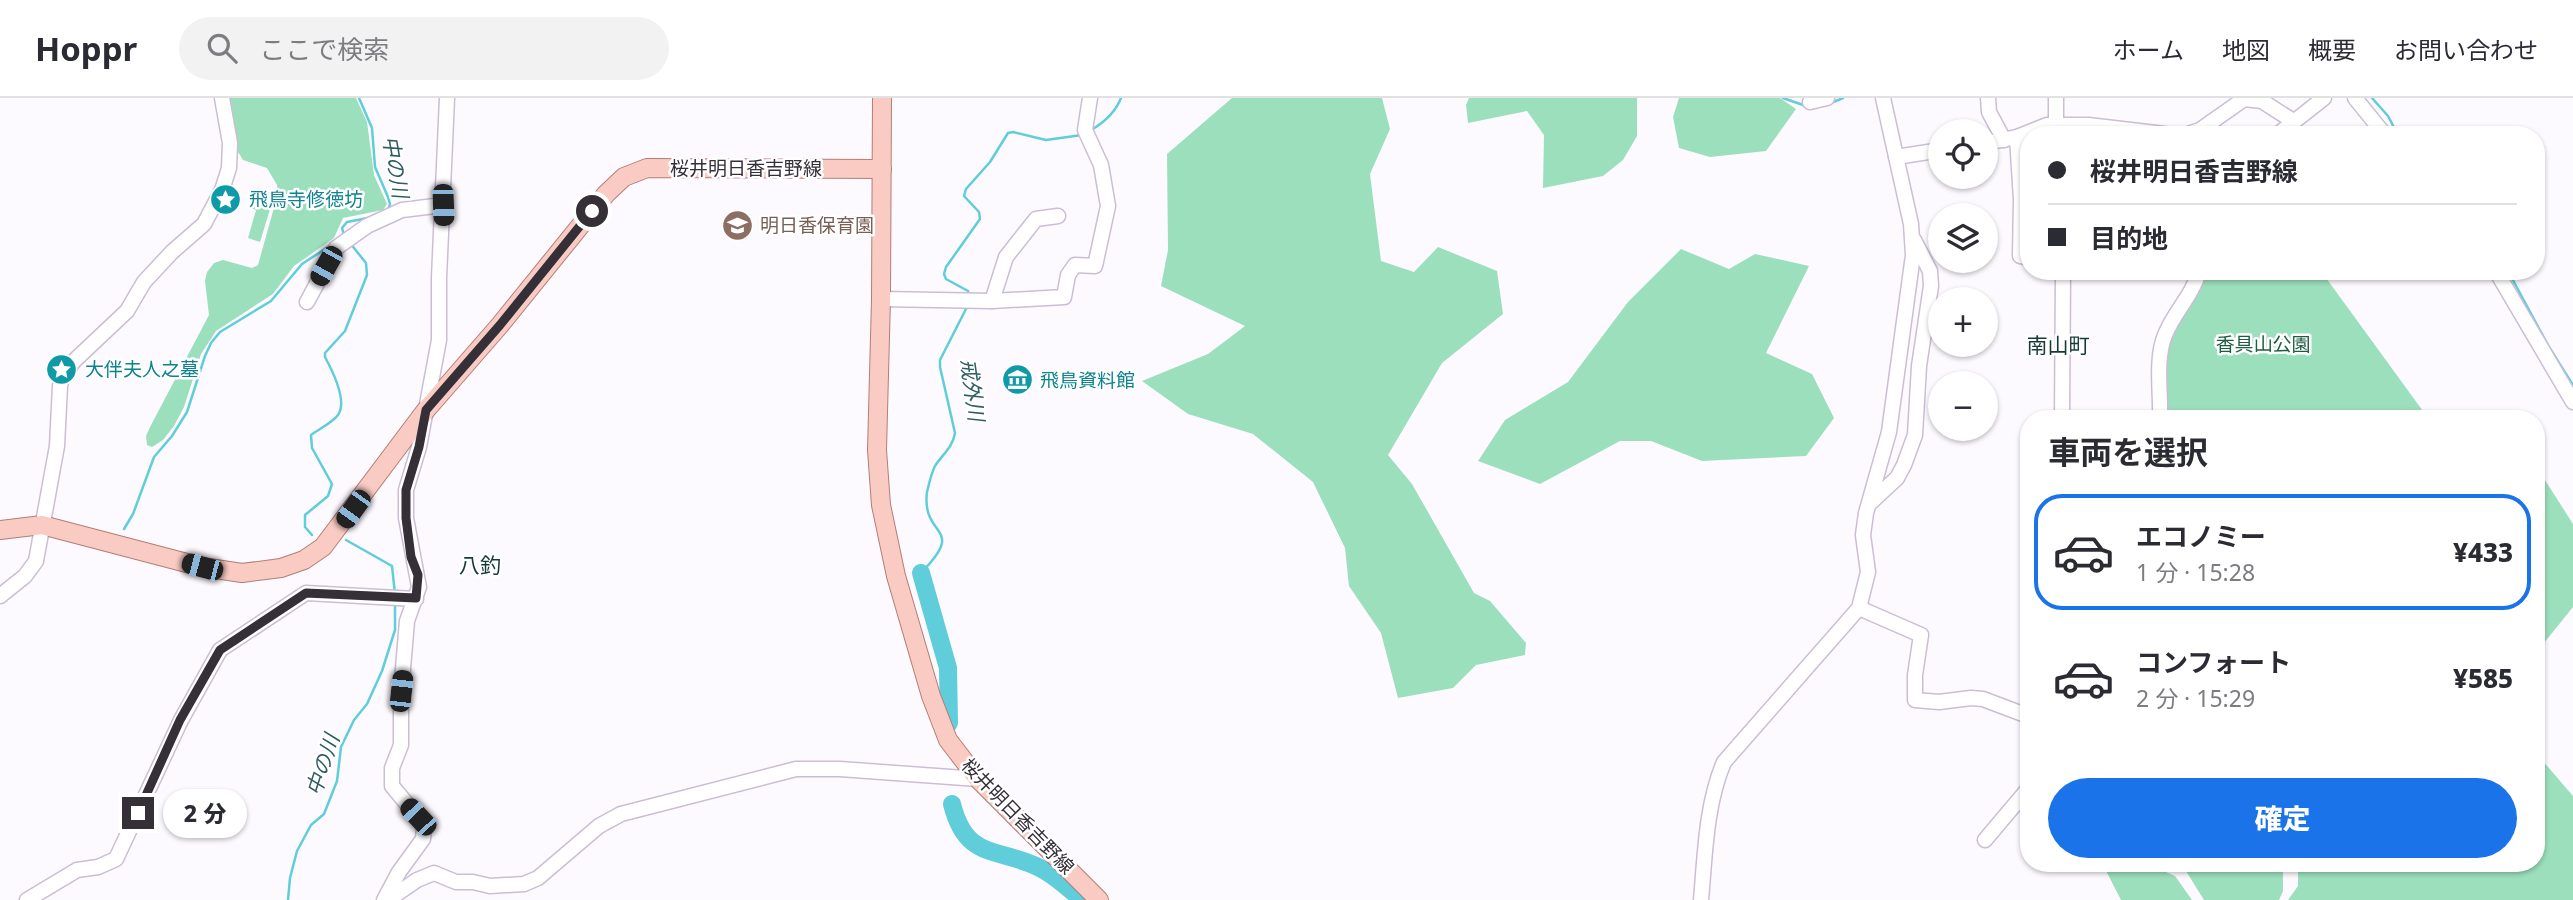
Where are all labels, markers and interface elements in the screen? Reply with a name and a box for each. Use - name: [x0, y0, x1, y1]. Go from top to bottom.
- search box: [179, 17, 669, 80]
- text: Hoppr: [35, 26, 137, 71]
- icon: search: [203, 29, 241, 67]
- text: ここで検索: [259, 31, 389, 67]
- text: ホーム: [2113, 33, 2184, 66]
- text: 地図: [2222, 33, 2270, 66]
- text: 概要: [2308, 33, 2356, 66]
- text: お問い合わせ: [2394, 33, 2538, 66]
- map controls: [1928, 119, 1998, 441]
- button: locate: [1928, 119, 1998, 189]
- water label: 中の川: [377, 133, 416, 202]
- text: 桜井明日香吉野線: [2090, 153, 2298, 189]
- street label: 桜井明日香吉野線: [670, 155, 822, 181]
- place icon: 飛鳥寺修徳坊: [209, 182, 243, 216]
- car: [432, 184, 455, 226]
- place label: 飛鳥寺修徳坊: [249, 186, 363, 212]
- route start: [576, 195, 608, 227]
- button: layers: [1928, 203, 1998, 273]
- school or university icon: 明日香保育園: [720, 208, 754, 242]
- place label: 明日香保育園: [760, 212, 874, 238]
- text: 目的地: [2090, 220, 2168, 256]
- car: [307, 243, 346, 289]
- button: +: [1928, 287, 1998, 357]
- district label: 南山町: [2027, 331, 2090, 359]
- park label: 香具山公園: [2215, 331, 2311, 357]
- place icon: 大伴夫人之墓: [45, 352, 79, 386]
- place label: 大伴夫人之墓: [85, 356, 199, 382]
- water label: 戒外川: [955, 357, 992, 425]
- museum icon: 飛鳥資料館: [1000, 363, 1034, 397]
- place label: 飛鳥資料館: [1040, 367, 1135, 393]
- button: −: [1928, 371, 1998, 441]
- text: 車両を選択: [2048, 430, 2208, 473]
- car: [333, 486, 374, 532]
- text: エコノミー: [2136, 518, 2266, 554]
- icon: car: [2052, 521, 2115, 584]
- text: ¥433: [2453, 534, 2513, 570]
- car: [179, 551, 226, 583]
- district label: 八釣: [459, 551, 501, 579]
- text: 1 分 · 15:28: [2136, 556, 2255, 588]
- text: コンフォート: [2136, 644, 2291, 680]
- icon: car: [2052, 647, 2115, 710]
- text: ¥585: [2453, 660, 2513, 696]
- car: [389, 669, 414, 713]
- text: 2 分 · 15:29: [2136, 682, 2255, 714]
- water label: 中の川: [299, 729, 346, 799]
- street label: 桜井明日香吉野線: [956, 752, 1080, 880]
- button: 確定: [2048, 778, 2517, 858]
- callout: 2 分: [162, 788, 246, 838]
- car: [396, 794, 441, 840]
- route end: [122, 797, 154, 829]
- text: 2 分: [184, 797, 226, 829]

